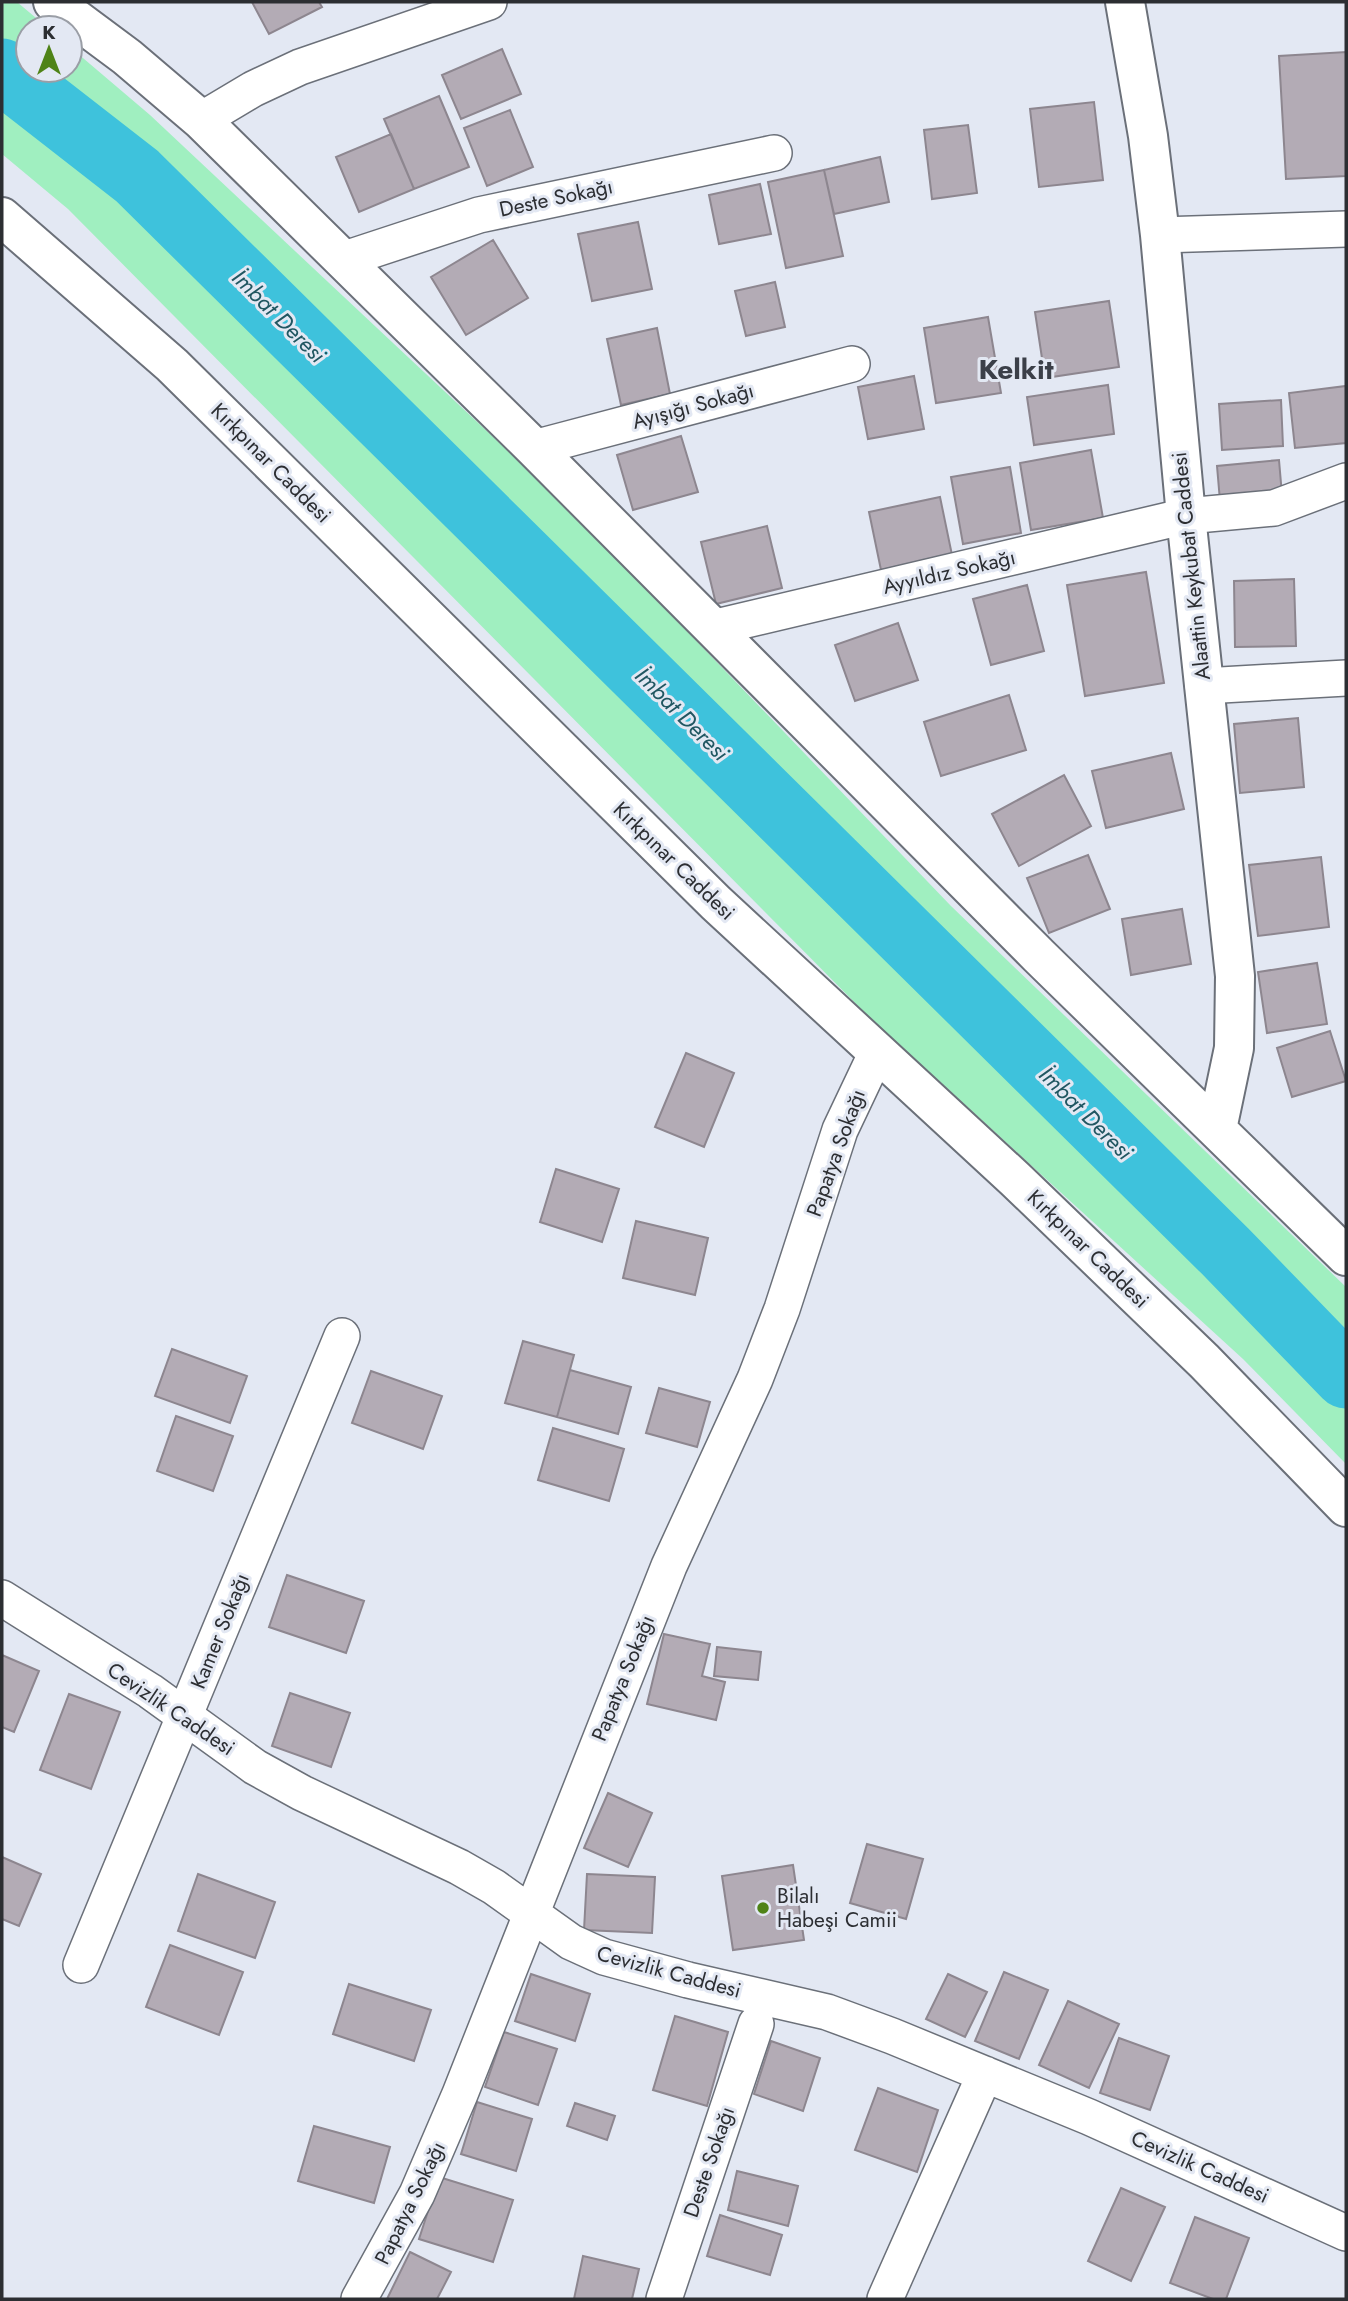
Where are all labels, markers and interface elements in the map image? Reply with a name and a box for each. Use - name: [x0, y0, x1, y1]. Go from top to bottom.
- north arrow: [14, 14, 84, 84]
- text: K: [42, 19, 56, 46]
- street label: Deste Sokağı: [496, 171, 616, 225]
- water label: İmbat Deresi: [224, 261, 335, 372]
- district label: Kelkit: [978, 349, 1054, 390]
- street label: Ayışığı Sokağı: [629, 375, 757, 437]
- street label: Kırkpınar Caddesi: [204, 396, 338, 530]
- street label: Alaattin Keykubat Caddesi: [1164, 450, 1218, 682]
- street label: Ayyıldız Sokağı: [880, 542, 1018, 602]
- water label: İmbat Deresi: [627, 659, 738, 770]
- street label: Kırkpınar Caddesi: [606, 795, 742, 927]
- water label: İmbat Deresi: [1031, 1058, 1142, 1169]
- street label: Papatya Sokağı: [799, 1085, 873, 1221]
- street label: Kırkpınar Caddesi: [1020, 1183, 1156, 1315]
- street label: Kamer Sokağı: [183, 1569, 257, 1693]
- street label: Papatya Sokağı: [584, 1610, 662, 1746]
- street label: Cevizlik Caddesi: [101, 1655, 241, 1763]
- place label: Bilalı Habeşi Camii: [777, 1881, 897, 1935]
- marker: Bilalı Habeşi Camii: [755, 1900, 771, 1916]
- street label: Cevizlik Caddesi: [594, 1938, 744, 2006]
- street label: Deste Sokağı: [676, 2103, 742, 2221]
- street label: Cevizlik Caddesi: [1126, 2123, 1274, 2211]
- street label: Papatya Sokağı: [367, 2136, 453, 2270]

